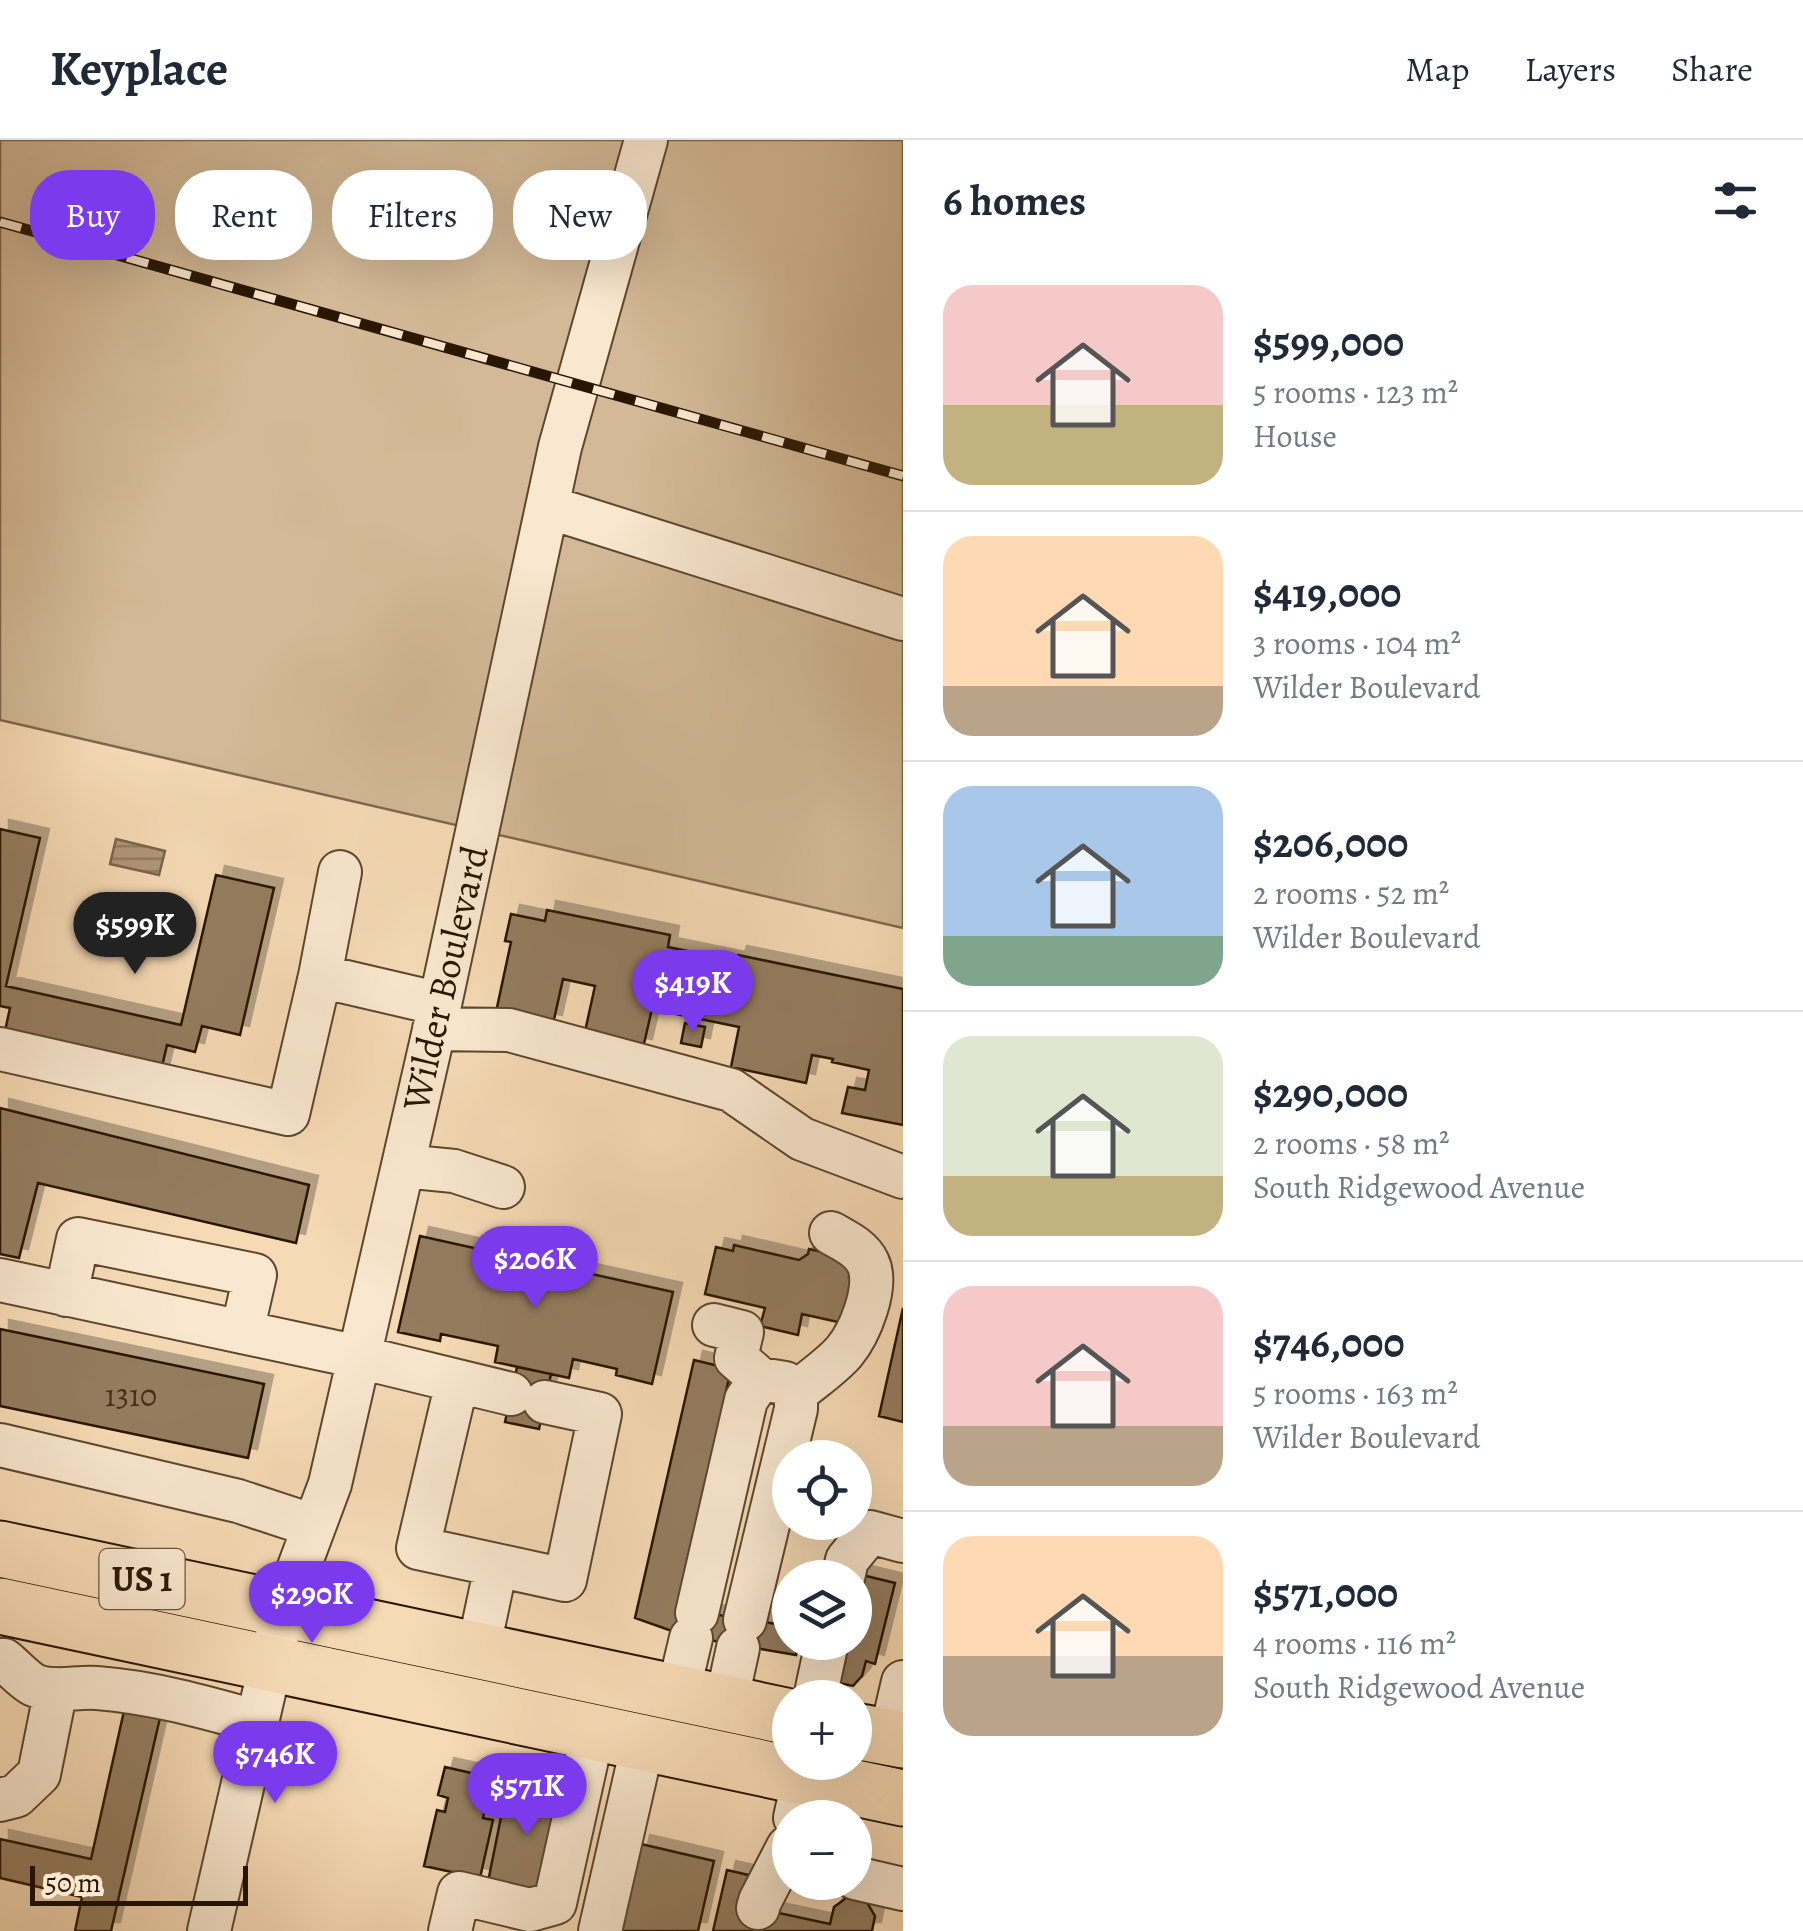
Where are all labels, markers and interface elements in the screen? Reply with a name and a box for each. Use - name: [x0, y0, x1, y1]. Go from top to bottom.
- text: Keyplace: [50, 36, 228, 102]
- text: Map: [1405, 45, 1469, 93]
- text: Layers: [1524, 45, 1616, 93]
- text: Share: [1671, 45, 1753, 93]
- chip: Buy: [30, 170, 155, 260]
- chip: Rent: [175, 170, 312, 260]
- chip: Filters: [332, 170, 493, 260]
- chip: New: [513, 170, 647, 260]
- text: 6 homes: [943, 172, 1086, 229]
- icon: filters: [1708, 173, 1763, 228]
- text: $599,000: [1253, 313, 1404, 370]
- icon: home: [1023, 325, 1143, 445]
- text: 5 rooms · 123 m²: [1253, 370, 1458, 414]
- text: House: [1253, 414, 1337, 458]
- text: $419,000: [1253, 564, 1401, 621]
- icon: home: [1023, 576, 1143, 696]
- text: 3 rooms · 104 m²: [1253, 621, 1461, 665]
- text: Wilder Boulevard: [1253, 665, 1480, 709]
- text: $206,000: [1253, 814, 1408, 871]
- icon: home: [1023, 826, 1143, 946]
- street label: Wilder Boulevard: [389, 840, 501, 1116]
- text: 2 rooms · 52 m²: [1253, 871, 1449, 915]
- pin: $599K: [65, 892, 205, 977]
- text: $599K: [95, 902, 175, 946]
- text: Wilder Boulevard: [1253, 915, 1480, 959]
- pin: $419K: [623, 950, 763, 1035]
- text: $419K: [654, 960, 732, 1004]
- text: $290,000: [1253, 1064, 1408, 1121]
- icon: home: [1023, 1076, 1143, 1196]
- text: 2 rooms · 58 m²: [1253, 1121, 1450, 1165]
- text: South Ridgewood Avenue: [1253, 1165, 1585, 1209]
- pin: $206K: [465, 1226, 605, 1311]
- text: $206K: [494, 1236, 576, 1280]
- text: $746,000: [1253, 1314, 1405, 1371]
- icon: home: [1023, 1326, 1143, 1446]
- text: 5 rooms · 163 m²: [1253, 1371, 1458, 1415]
- house number: 1310: [105, 1373, 157, 1417]
- text: Wilder Boulevard: [1253, 1415, 1480, 1459]
- map controls: [772, 1440, 872, 1900]
- button: locate: [772, 1440, 872, 1540]
- road number: US 1: [100, 1549, 184, 1609]
- button: layers: [772, 1560, 872, 1660]
- pin: $290K: [242, 1561, 382, 1646]
- text: $571,000: [1253, 1564, 1398, 1621]
- text: $290K: [271, 1571, 353, 1615]
- icon: home: [1023, 1576, 1143, 1696]
- text: 4 rooms · 116 m²: [1253, 1621, 1456, 1665]
- text: South Ridgewood Avenue: [1253, 1665, 1585, 1709]
- button: +: [772, 1680, 872, 1780]
- pin: $746K: [205, 1721, 345, 1806]
- text: $746K: [235, 1731, 315, 1775]
- pin: $571K: [457, 1753, 597, 1838]
- text: $571K: [490, 1763, 564, 1807]
- button: −: [772, 1800, 872, 1900]
- scale bar: [30, 1861, 248, 1906]
- text: 50 m: [45, 1864, 101, 1902]

